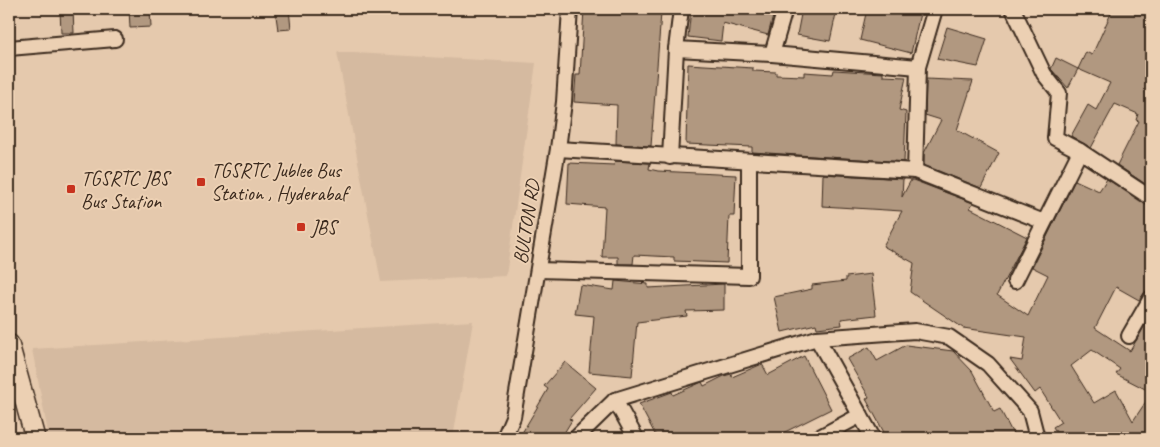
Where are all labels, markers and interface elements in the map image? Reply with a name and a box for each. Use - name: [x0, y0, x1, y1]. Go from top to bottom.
- place label: TGSRTC Jublee Bus Station , Hyderabaf: [211, 158, 351, 206]
- place label: TGSRTC JBS Bus Station: [81, 166, 172, 214]
- marker: TGSRTC Jublee Bus Station , Hyderabaf: [195, 176, 207, 188]
- street label: BULTON RD: [508, 176, 546, 266]
- marker: TGSRTC JBS Bus Station: [65, 183, 77, 195]
- place label: JBS: [310, 215, 340, 240]
- marker: JBS: [295, 221, 307, 233]

